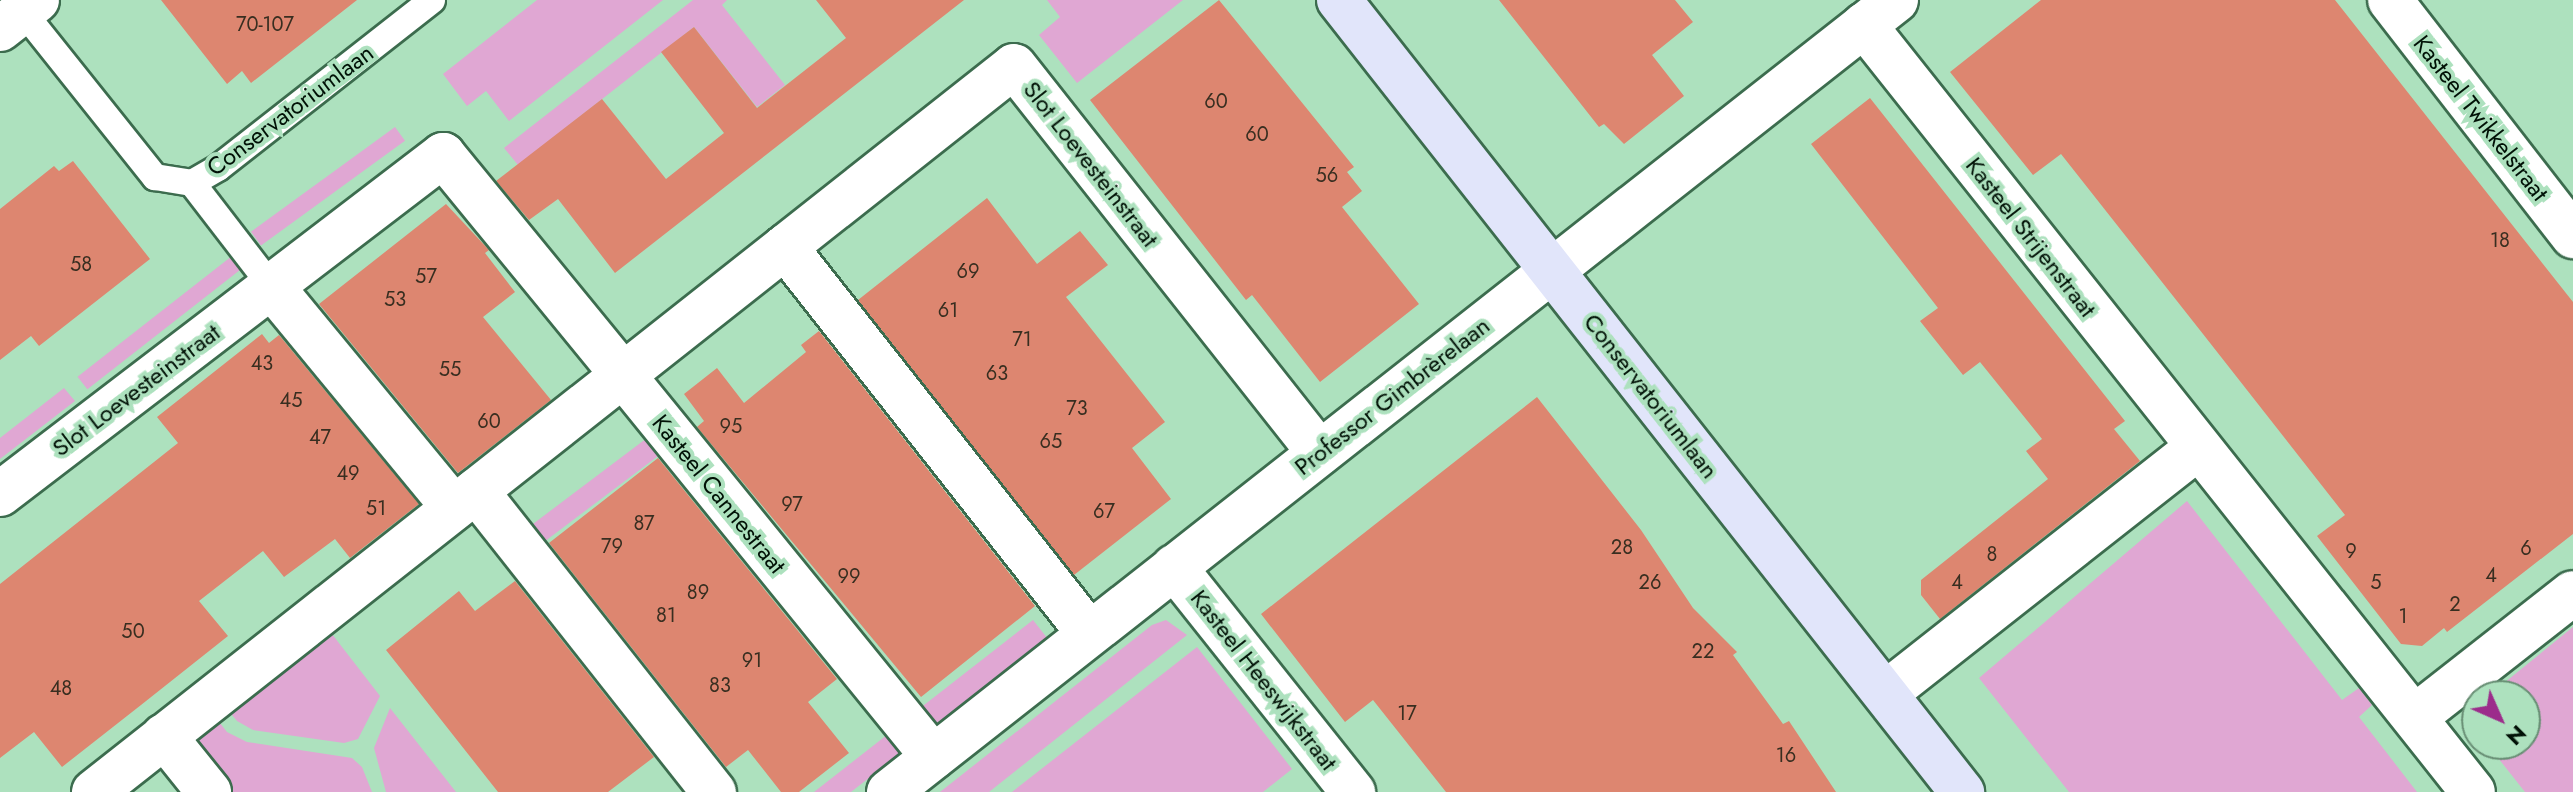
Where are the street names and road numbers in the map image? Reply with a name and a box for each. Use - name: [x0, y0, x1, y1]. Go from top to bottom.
- street label: Kasteel Twikkelstraat: [2407, 29, 2555, 207]
- street label: Conservatoriumlaan: [201, 38, 379, 182]
- street label: Slot Loevesteinstraat: [1017, 75, 1165, 253]
- street label: Kasteel Strijenstraat: [1960, 151, 2102, 323]
- street label: Conservatoriumlaan: [1578, 308, 1724, 484]
- street label: Professor Gimbrèrelaan: [1289, 311, 1495, 481]
- street label: Slot Loevesteinstraat: [47, 318, 225, 462]
- street label: Kasteel Cannestraat: [646, 409, 792, 579]
- street label: Kasteel Heeswijkstraat: [1185, 584, 1343, 776]

